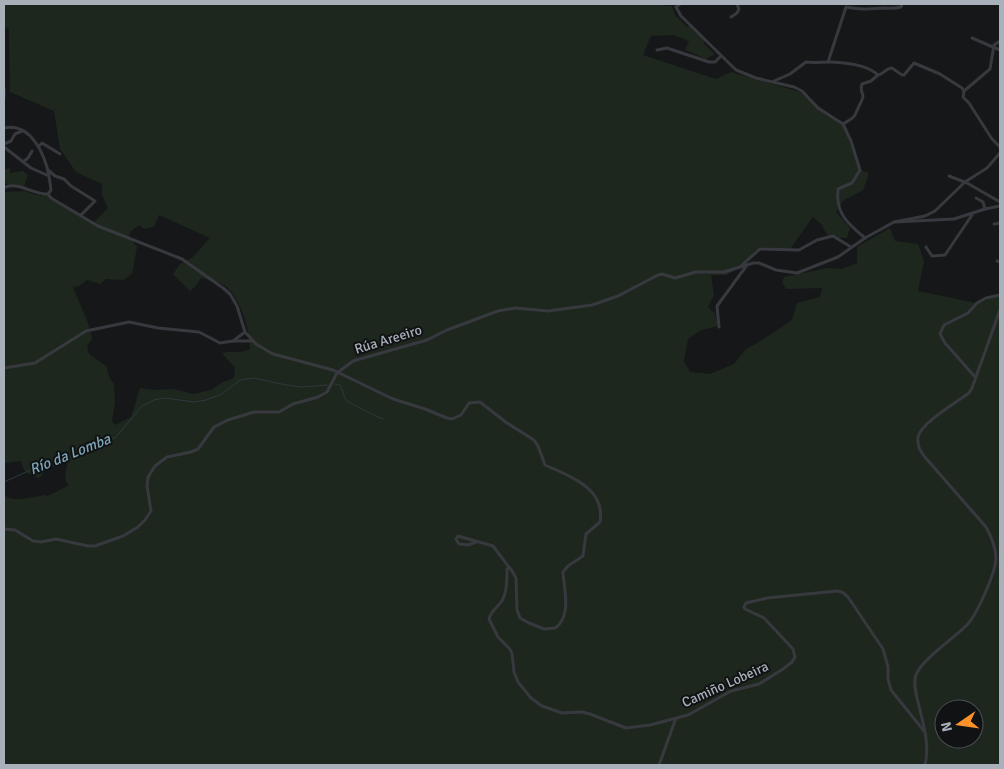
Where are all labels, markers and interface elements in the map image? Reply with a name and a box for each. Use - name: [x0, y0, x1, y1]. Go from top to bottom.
- street label: Rúa Areeiro: [352, 321, 424, 358]
- water label: Río da Lomba: [27, 429, 113, 478]
- street label: Camiño Lobeira: [679, 658, 771, 711]
- north arrow: [934, 699, 984, 749]
- text: N: [937, 720, 956, 733]

